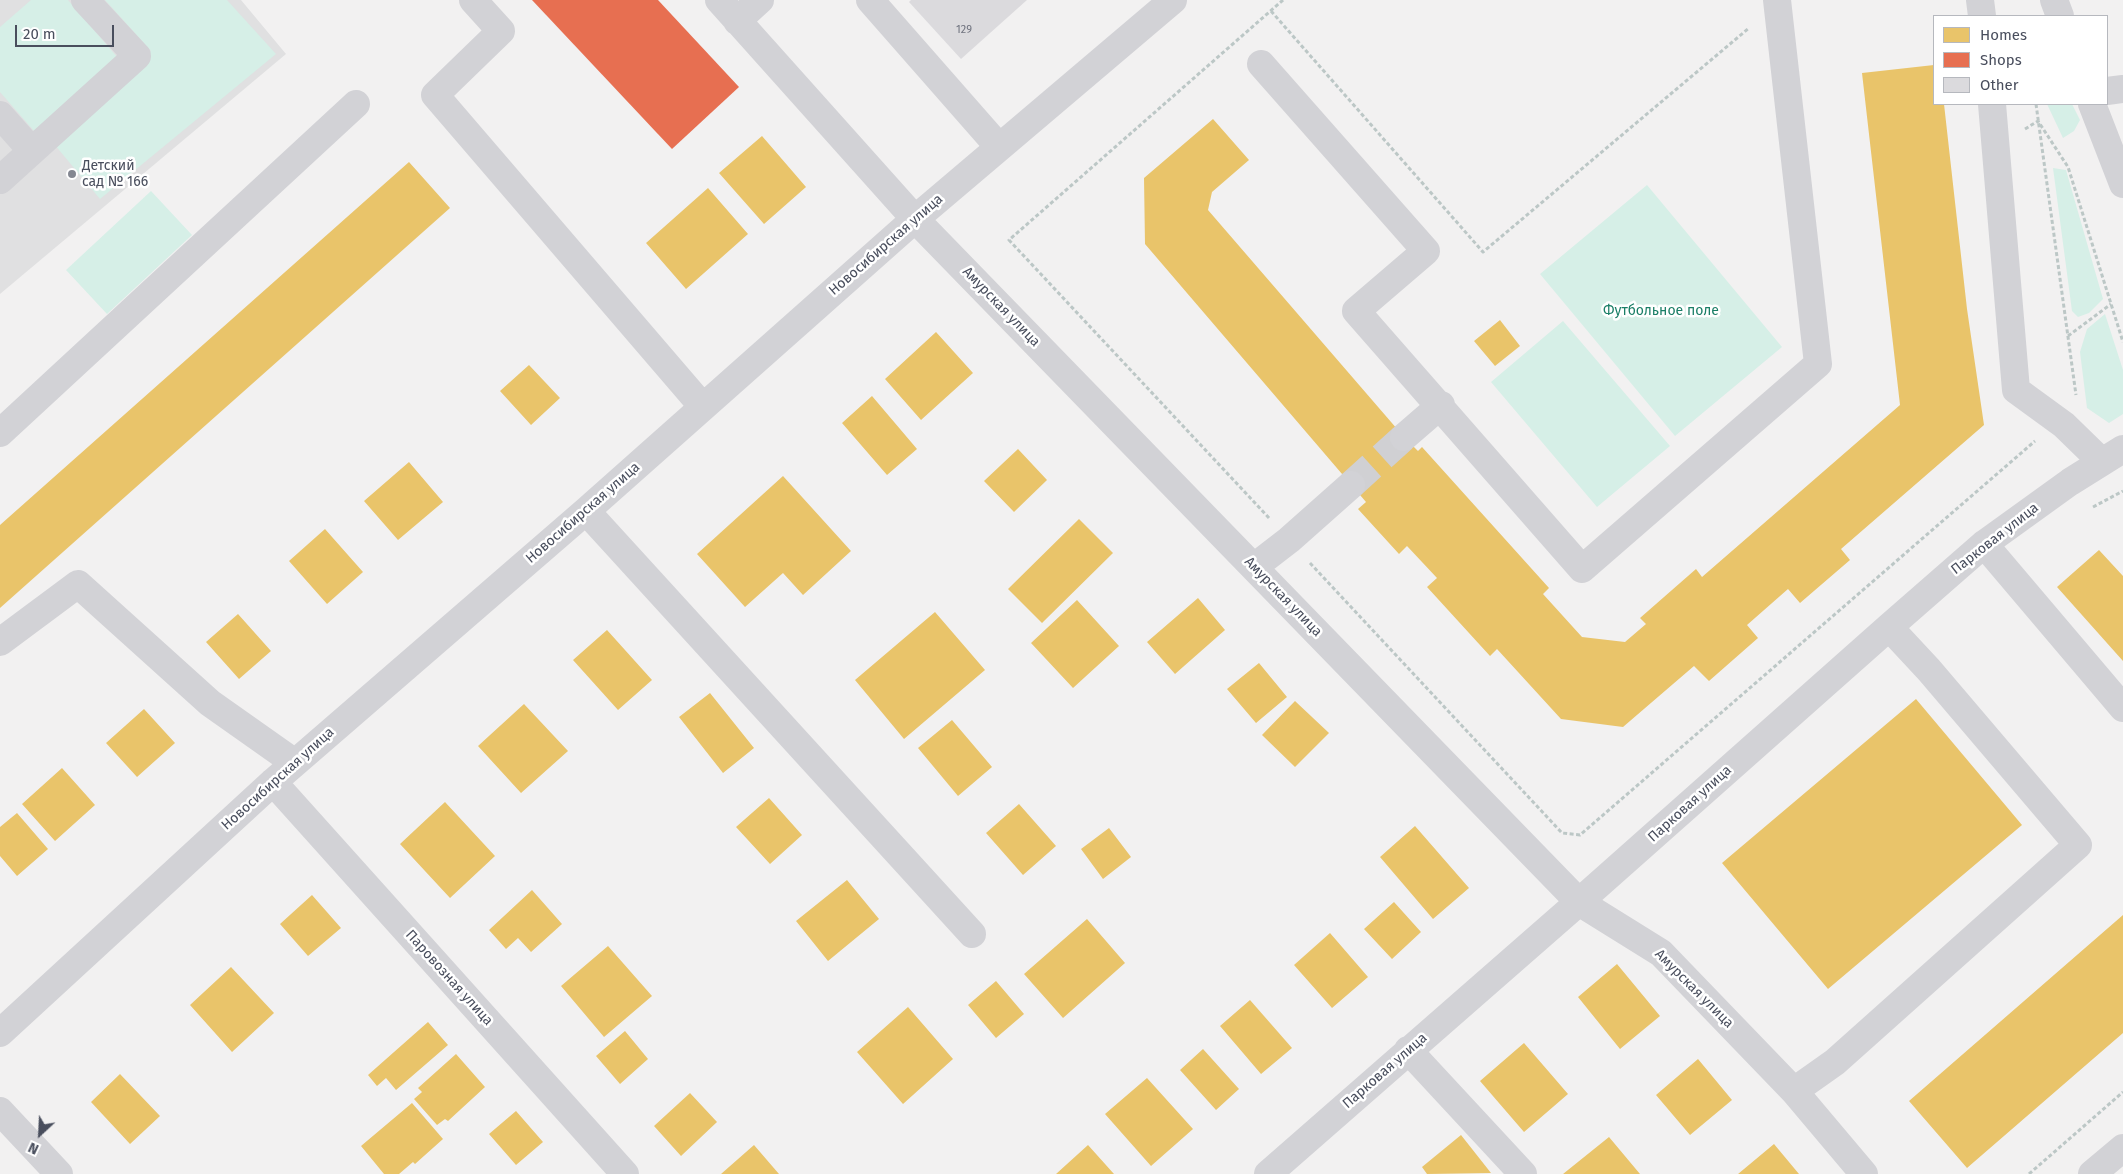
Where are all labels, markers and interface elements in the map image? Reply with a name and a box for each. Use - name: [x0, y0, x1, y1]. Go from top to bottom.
- scale bar: [18, 15, 116, 47]
- legend: [1933, 15, 2108, 105]
- house number: 129: [956, 23, 972, 37]
- text: 20 m: [23, 25, 56, 43]
- text: Homes: [1980, 26, 2027, 44]
- text: Shops: [1980, 51, 2022, 69]
- text: Other: [1980, 76, 2019, 94]
- place label: Детский сад № 166: [82, 158, 148, 190]
- marker: Детский сад № 166: [66, 168, 78, 180]
- street label: Новосибирская улица: [826, 191, 946, 299]
- street label: Амурская улица: [959, 264, 1043, 350]
- park label: Футбольное поле: [1603, 303, 1719, 319]
- street label: Новосибирская улица: [523, 459, 643, 567]
- street label: Парковая улица: [1948, 500, 2042, 578]
- street label: Амурская улица: [1241, 554, 1325, 640]
- street label: Новосибирская улица: [218, 724, 338, 834]
- street label: Парковая улица: [1645, 762, 1735, 846]
- street label: Паровозная улица: [402, 927, 496, 1029]
- street label: Амурская улица: [1651, 946, 1737, 1032]
- street label: Парковая улица: [1339, 1030, 1431, 1112]
- north arrow: [15, 1109, 65, 1159]
- text: N: [26, 1138, 41, 1158]

